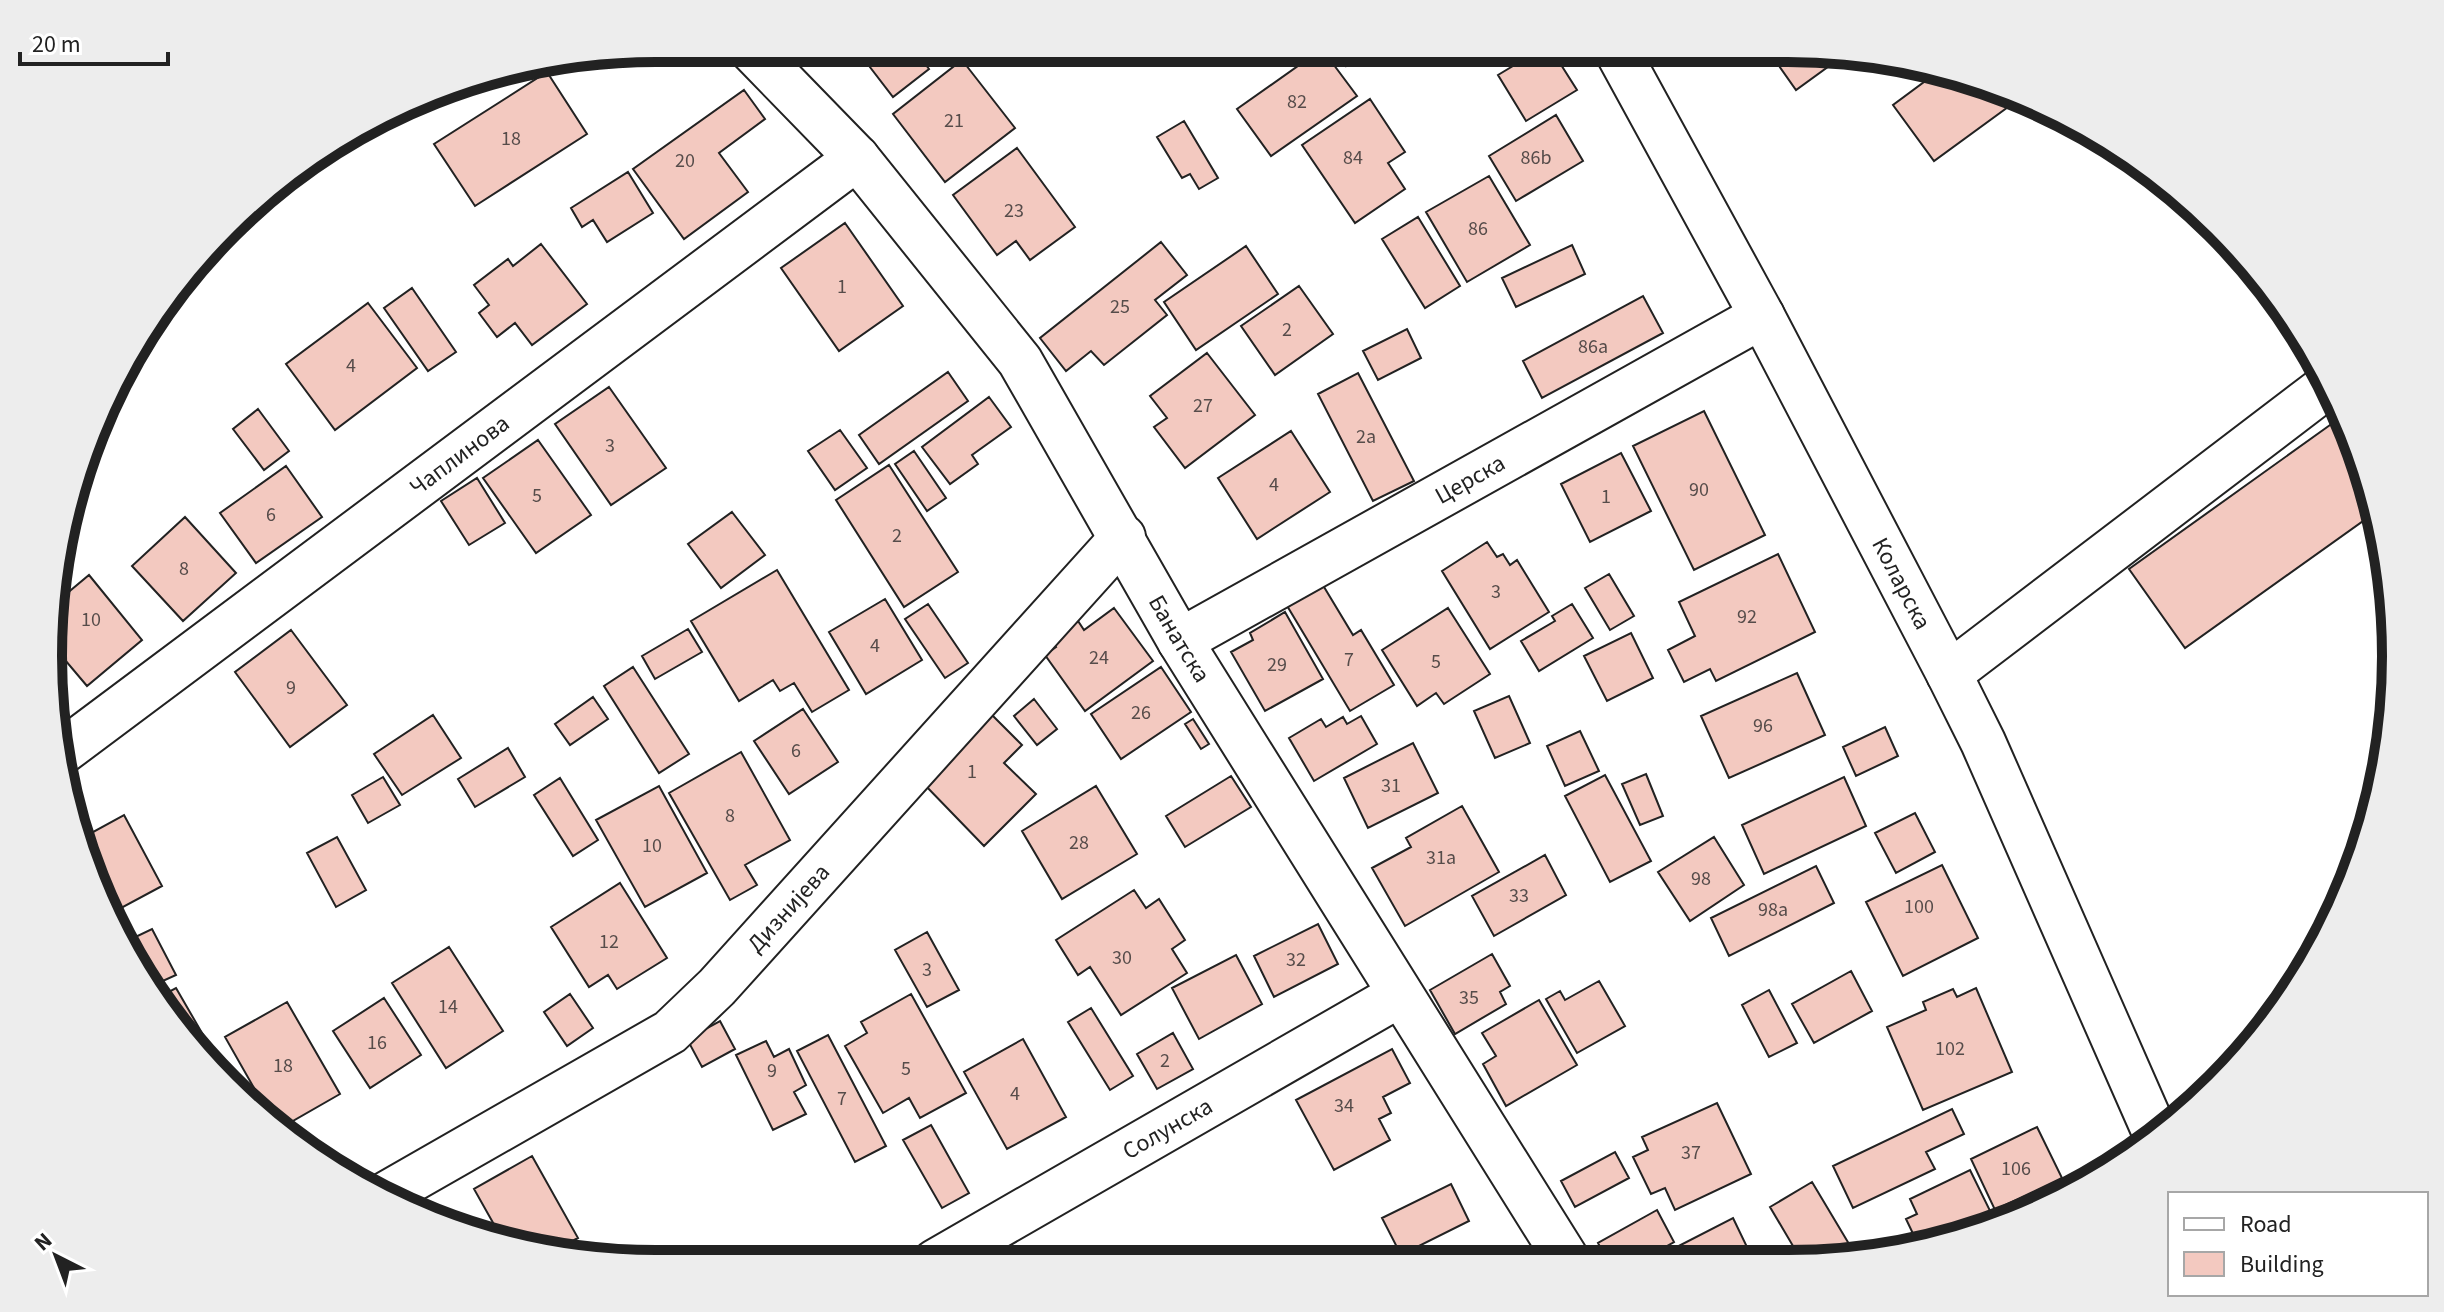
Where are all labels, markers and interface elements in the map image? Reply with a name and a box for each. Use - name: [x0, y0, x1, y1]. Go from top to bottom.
- scale bar: [20, 16, 168, 66]
- text: 20 m: [32, 27, 81, 62]
- house number: 82: [1287, 88, 1307, 116]
- house number: 21: [944, 107, 964, 135]
- house number: 18: [501, 125, 521, 153]
- house number: 84: [1343, 144, 1363, 172]
- house number: 86b: [1521, 144, 1551, 172]
- house number: 20: [675, 147, 695, 175]
- house number: 23: [1004, 197, 1024, 225]
- house number: 86: [1468, 215, 1488, 243]
- house number: 1: [837, 273, 847, 301]
- house number: 25: [1110, 293, 1130, 321]
- house number: 2: [1282, 316, 1292, 344]
- house number: 86a: [1578, 333, 1608, 361]
- house number: 4: [346, 352, 356, 380]
- house number: 27: [1193, 392, 1213, 420]
- street label: Чаплинова: [402, 406, 517, 504]
- house number: 2a: [1356, 423, 1376, 451]
- house number: 3: [605, 432, 615, 460]
- street label: Церска: [1428, 445, 1511, 513]
- house number: 4: [1269, 471, 1279, 499]
- house number: 90: [1689, 476, 1709, 504]
- house number: 5: [532, 482, 542, 510]
- house number: 1: [1601, 483, 1611, 511]
- house number: 6: [266, 501, 276, 529]
- house number: 2: [892, 522, 902, 550]
- street label: Коларска: [1863, 531, 1940, 636]
- house number: 8: [179, 555, 189, 583]
- house number: 3: [1491, 578, 1501, 606]
- street label: Банатска: [1140, 588, 1219, 689]
- house number: 92: [1737, 603, 1757, 631]
- house number: 10: [81, 606, 101, 634]
- house number: 4: [870, 632, 880, 660]
- house number: 24: [1089, 644, 1109, 672]
- house number: 7: [1344, 646, 1354, 674]
- house number: 5: [1431, 648, 1441, 676]
- house number: 29: [1267, 651, 1287, 679]
- house number: 9: [286, 674, 296, 702]
- house number: 26: [1131, 699, 1151, 727]
- house number: 96: [1753, 712, 1773, 740]
- house number: 6: [791, 737, 801, 765]
- house number: 1: [967, 758, 977, 786]
- house number: 31: [1381, 772, 1401, 800]
- house number: 8: [725, 802, 735, 830]
- house number: 28: [1069, 829, 1089, 857]
- house number: 10: [642, 832, 662, 860]
- house number: 31a: [1426, 844, 1456, 872]
- street label: Дизнијева: [739, 856, 838, 960]
- house number: 98: [1691, 865, 1711, 893]
- house number: 33: [1509, 882, 1529, 910]
- house number: 100: [1904, 893, 1934, 921]
- house number: 98a: [1758, 896, 1788, 924]
- house number: 12: [599, 928, 619, 956]
- house number: 30: [1112, 944, 1132, 972]
- house number: 32: [1286, 946, 1306, 974]
- house number: 3: [922, 956, 932, 984]
- house number: 35: [1459, 984, 1479, 1012]
- house number: 14: [438, 993, 458, 1021]
- house number: 16: [367, 1029, 387, 1057]
- house number: 102: [1935, 1035, 1965, 1063]
- house number: 2: [1160, 1047, 1170, 1075]
- house number: 18: [273, 1052, 293, 1080]
- house number: 5: [901, 1055, 911, 1083]
- house number: 9: [767, 1057, 777, 1085]
- house number: 4: [1010, 1080, 1020, 1108]
- house number: 7: [837, 1085, 847, 1113]
- street label: Солунска: [1116, 1089, 1219, 1168]
- house number: 34: [1334, 1092, 1354, 1120]
- house number: 37: [1681, 1139, 1701, 1167]
- house number: 106: [2001, 1155, 2031, 1183]
- legend: [2168, 1192, 2428, 1296]
- text: Road: [2240, 1207, 2292, 1242]
- north arrow: [16, 1216, 96, 1296]
- text: N: [27, 1225, 59, 1259]
- text: Building: [2240, 1247, 2324, 1282]

